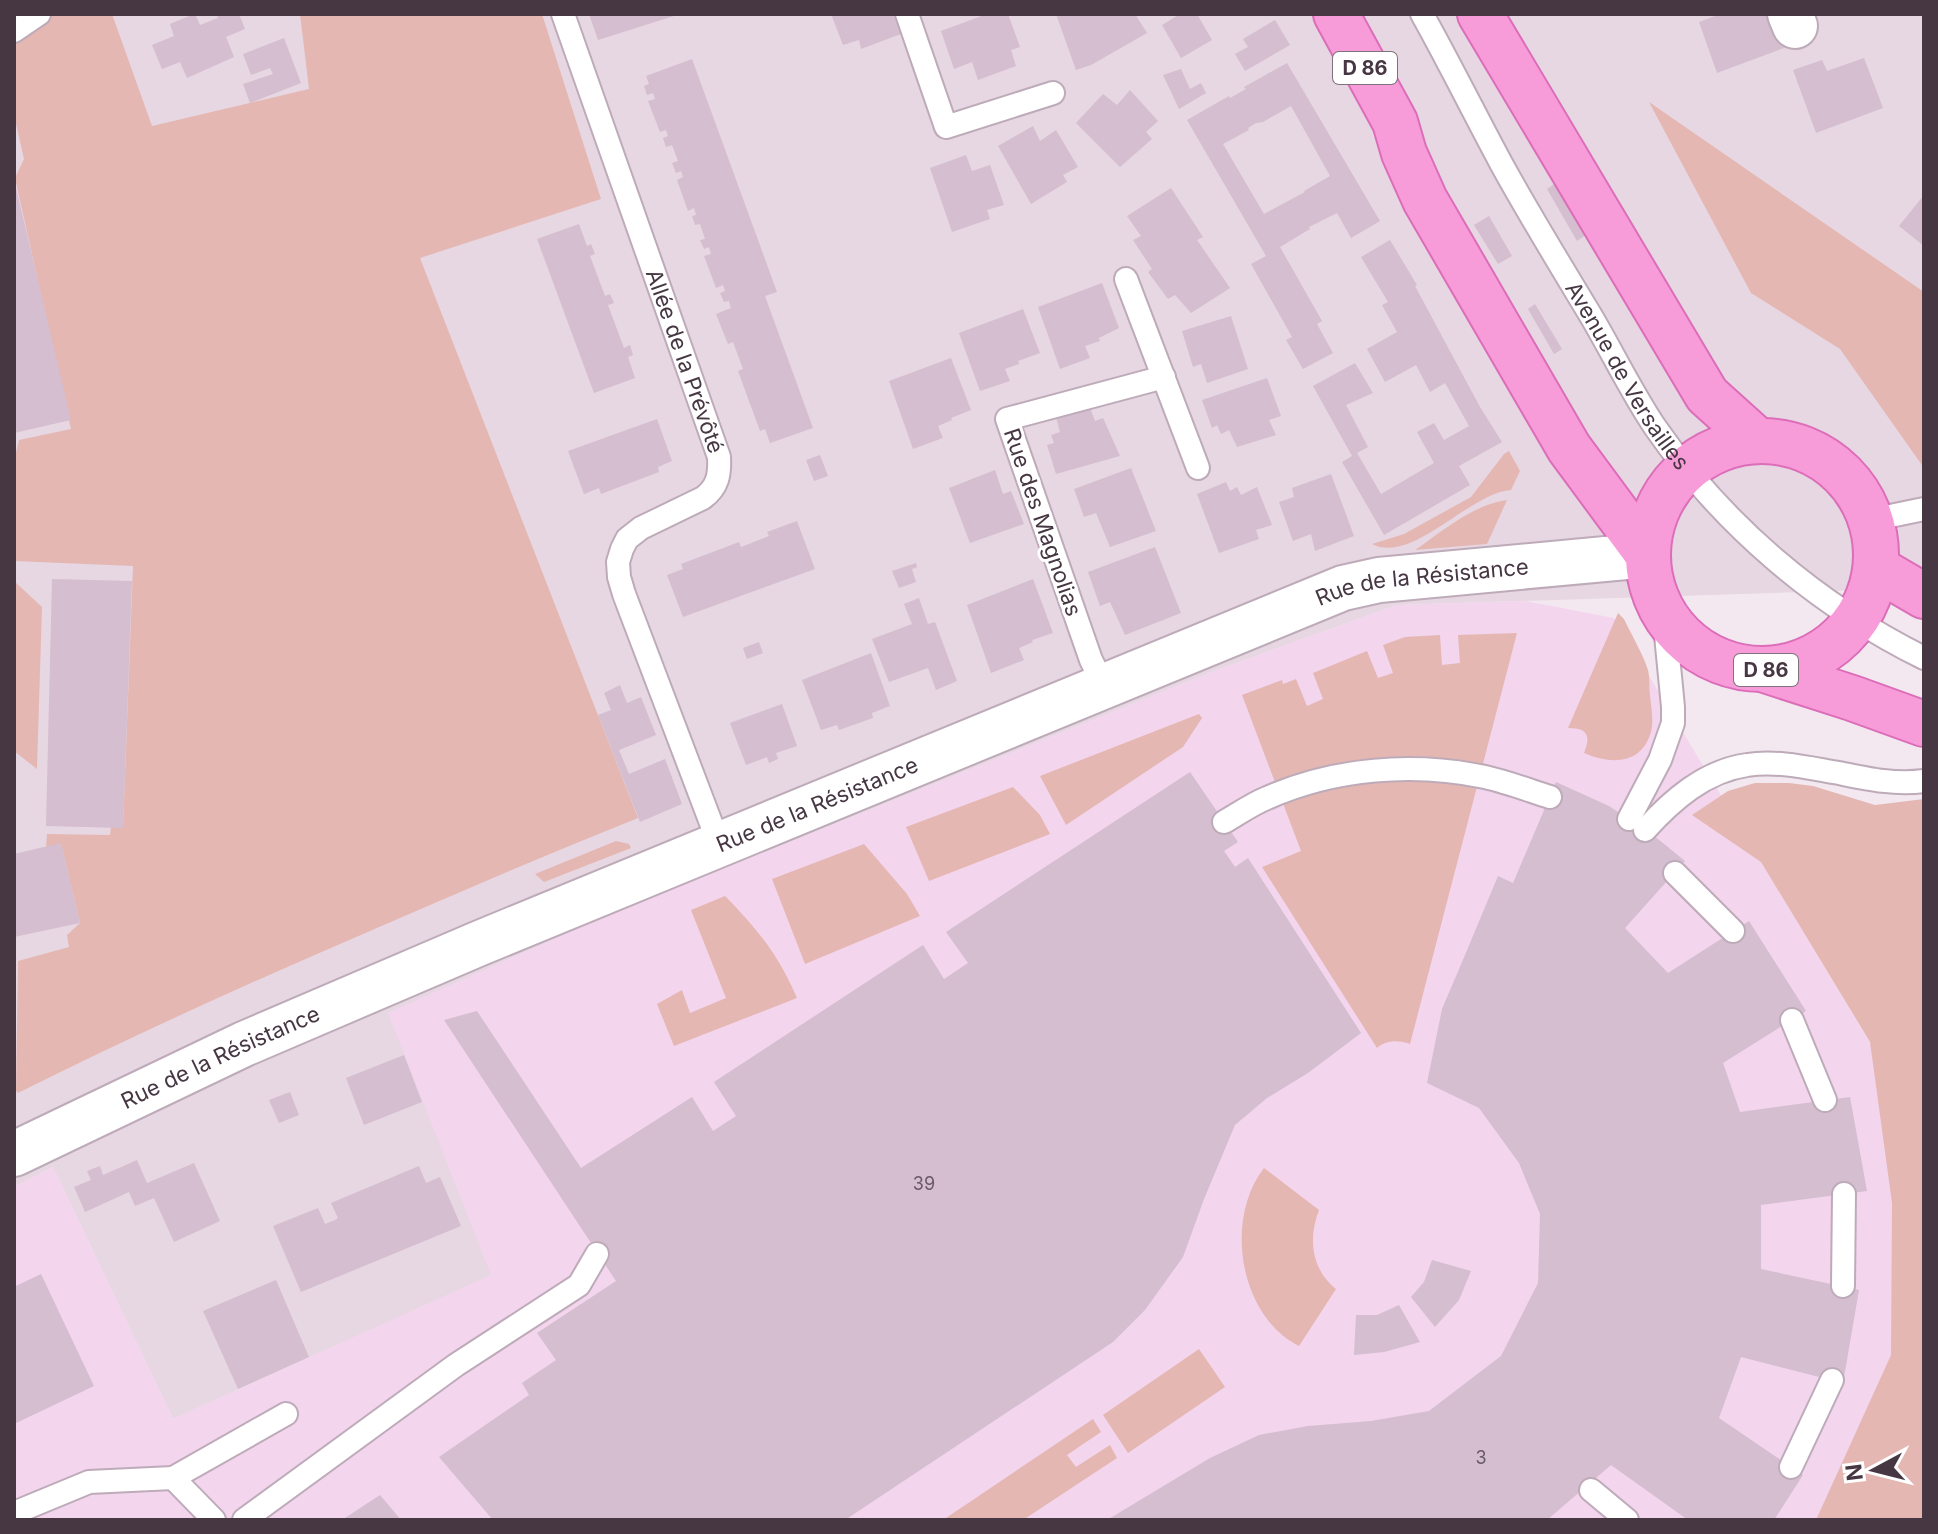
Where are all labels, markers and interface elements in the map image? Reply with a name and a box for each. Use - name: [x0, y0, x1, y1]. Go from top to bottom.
- road number: D 86: [1333, 52, 1397, 84]
- street label: Allée de la Prévôté: [641, 266, 730, 457]
- street label: Avenue de Versailles: [1560, 277, 1695, 475]
- street label: Rue des Magnolias: [999, 425, 1087, 619]
- street label: Rue de la Résistance: [1311, 553, 1530, 611]
- road number: D 86: [1734, 654, 1798, 686]
- street label: Rue de la Résistance: [712, 751, 922, 857]
- street label: Rue de la Résistance: [117, 1000, 324, 1114]
- house number: 39: [913, 1173, 935, 1194]
- north arrow: [1834, 1430, 1914, 1510]
- house number: 3: [1475, 1447, 1487, 1468]
- text: N: [1840, 1463, 1868, 1482]

